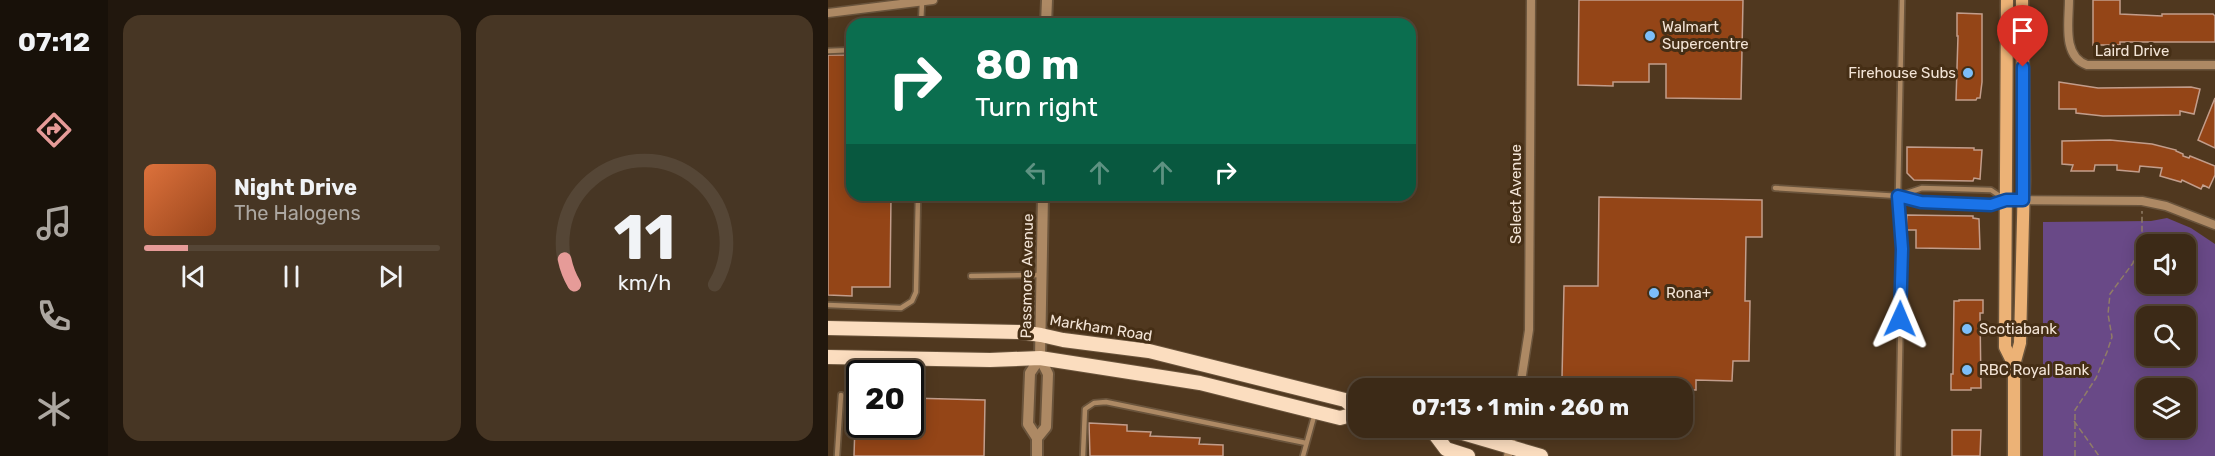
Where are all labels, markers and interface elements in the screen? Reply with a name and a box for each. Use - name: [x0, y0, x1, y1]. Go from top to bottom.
- pin: [1997, 5, 2048, 67]
- icon: arrive: [2006, 14, 2039, 47]
- place label: Walmart Supercentre: [1662, 18, 1749, 53]
- text: 07:12: [18, 26, 90, 58]
- marker: Walmart Supercentre: [1643, 29, 1657, 43]
- text: 80 m: [975, 40, 1079, 90]
- icon: right: [876, 42, 954, 120]
- street label: Laird Drive: [2095, 42, 2169, 60]
- place label: Firehouse Subs: [1848, 64, 1956, 82]
- marker: Firehouse Subs: [1961, 66, 1975, 80]
- text: Turn right: [975, 91, 1098, 123]
- icon: directions: [33, 109, 75, 151]
- street label: Select Avenue: [1507, 144, 1525, 244]
- icon: left: [1020, 156, 1053, 189]
- icon: ahead: [1083, 156, 1116, 189]
- icon: ahead: [1146, 156, 1179, 189]
- icon: right: [1209, 156, 1242, 189]
- text: Night Drive: [234, 174, 357, 201]
- text: The Halogens: [234, 201, 361, 225]
- text: 11: [613, 201, 675, 275]
- icon: music: [33, 202, 75, 244]
- street label: Passmore Avenue: [1017, 213, 1037, 339]
- map controls: [2136, 234, 2196, 438]
- button: sound: [2136, 234, 2196, 294]
- icon: previous: [177, 260, 210, 293]
- icon: pause: [275, 260, 308, 293]
- icon: next: [374, 260, 407, 293]
- text: km/h: [617, 270, 671, 295]
- place label: Rona+: [1666, 284, 1711, 302]
- marker: Rona+: [1647, 286, 1661, 300]
- position arrow: [1868, 287, 1932, 351]
- icon: phone: [33, 295, 75, 337]
- button: search: [2136, 306, 2196, 366]
- street label: Markham Road: [1048, 311, 1154, 345]
- place label: Scotiabank: [1979, 320, 2057, 338]
- marker: Scotiabank: [1960, 322, 1974, 336]
- speed limit sign: 20: [846, 360, 924, 438]
- place label: RBC Royal Bank: [1979, 361, 2090, 379]
- marker: RBC Royal Bank: [1960, 363, 1974, 377]
- button: layers: [2136, 378, 2196, 438]
- icon: climate: [33, 388, 75, 430]
- text: 07:13 · 1 min · 260 m: [1412, 394, 1629, 421]

